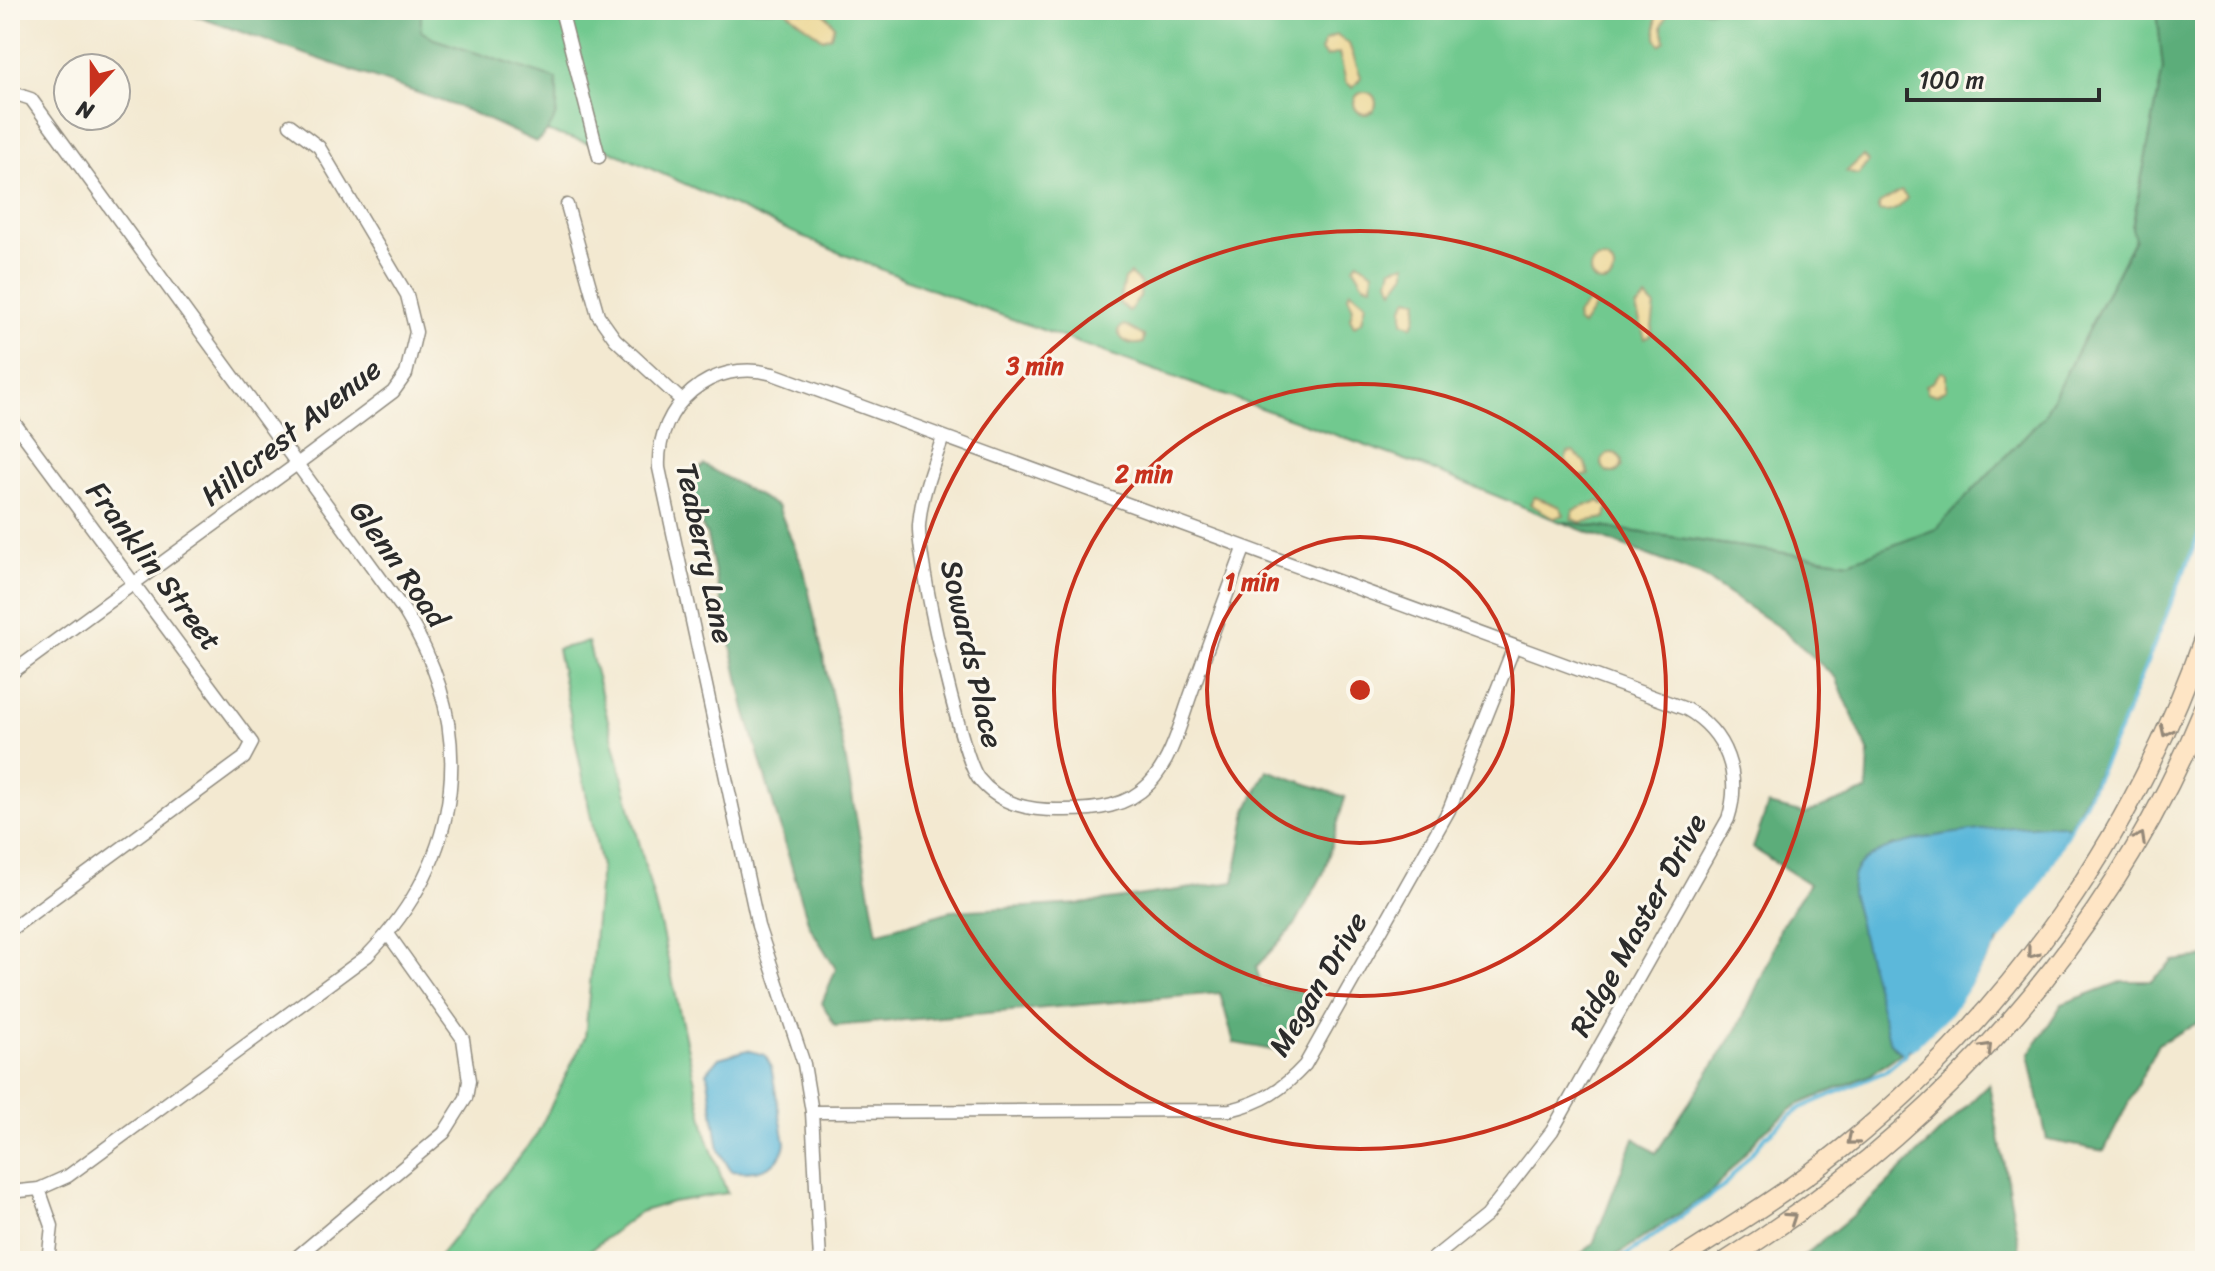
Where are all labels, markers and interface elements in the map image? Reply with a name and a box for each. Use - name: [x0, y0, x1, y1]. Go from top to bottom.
- north arrow: [52, 52, 132, 132]
- scale bar: [1907, 52, 2099, 102]
- text: 100 m: [1919, 59, 1984, 101]
- text: N: [70, 89, 100, 132]
- street label: Hillcrest Avenue: [188, 343, 394, 521]
- text: 3 min: [1005, 345, 1064, 387]
- text: 2 min: [1114, 453, 1173, 495]
- street label: Teaberry Lane: [659, 457, 751, 649]
- street label: Franklin Street: [71, 469, 237, 663]
- street label: Glenn Road: [335, 488, 465, 642]
- street label: Sowards Place: [924, 554, 1020, 754]
- text: 1 min: [1225, 561, 1279, 603]
- centre of rings: [1346, 676, 1374, 704]
- one-way arrow: [2160, 722, 2176, 737]
- street label: Ridge Master Drive: [1554, 803, 1722, 1047]
- one-way arrow: [2130, 832, 2146, 847]
- street label: Megan Drive: [1253, 901, 1383, 1067]
- one-way arrow: [2028, 944, 2042, 959]
- one-way arrow: [1978, 1043, 1992, 1057]
- one-way arrow: [1847, 1130, 1862, 1145]
- one-way arrow: [1783, 1213, 1797, 1228]

